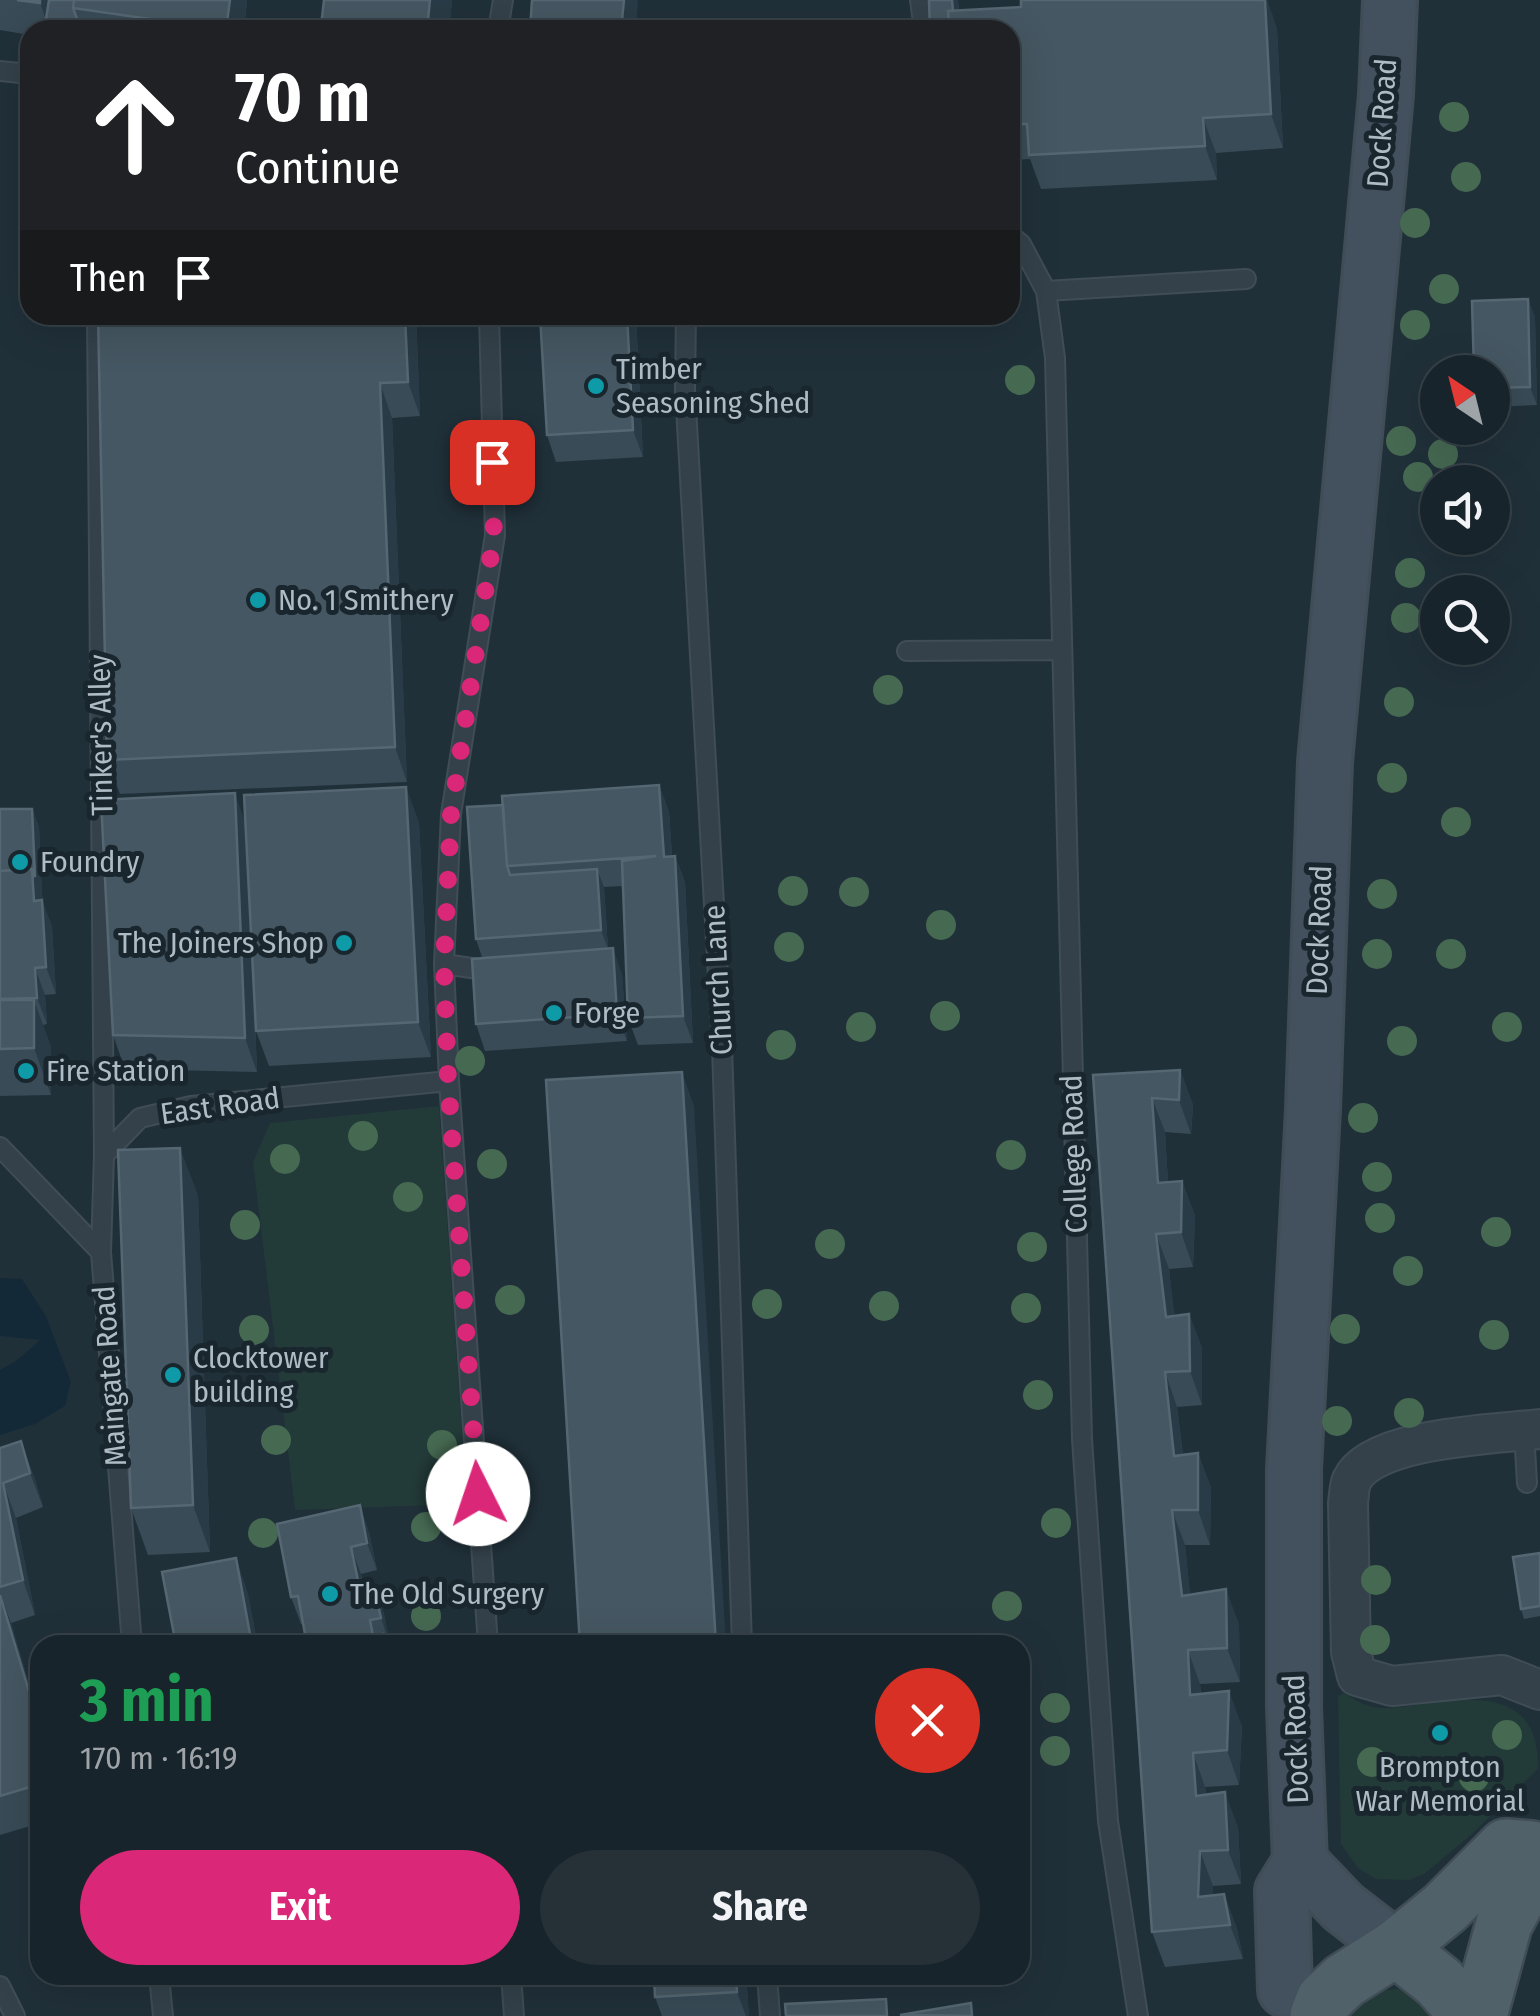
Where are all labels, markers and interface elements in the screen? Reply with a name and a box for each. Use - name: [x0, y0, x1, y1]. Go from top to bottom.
- text: 70 m: [235, 56, 370, 140]
- street label: Dock Road: [1360, 57, 1404, 189]
- icon: ahead: [70, 60, 200, 190]
- text: Continue: [235, 141, 400, 195]
- icon: arrive: [166, 250, 221, 305]
- text: Then: [70, 255, 146, 301]
- place label: Timber Seasoning Shed: [616, 351, 810, 421]
- north arrow: [1420, 355, 1510, 445]
- map controls: [1420, 355, 1510, 665]
- marker: Timber Seasoning Shed: [585, 375, 607, 397]
- pin: [450, 420, 535, 505]
- icon: arrive: [465, 435, 520, 490]
- button: sound: [1420, 465, 1510, 555]
- button: search: [1420, 575, 1510, 665]
- place label: No. 1 Smithery: [278, 582, 454, 618]
- marker: No. 1 Smithery: [247, 589, 269, 611]
- street label: Tinker's Alley: [82, 653, 120, 816]
- place label: Foundry: [40, 844, 140, 880]
- marker: Foundry: [9, 851, 31, 873]
- street label: Dock Road: [1299, 865, 1339, 995]
- street label: Church Lane: [696, 904, 740, 1056]
- place label: The Joiners Shop: [118, 925, 324, 961]
- marker: The Joiners Shop: [333, 932, 355, 954]
- place label: Forge: [574, 995, 640, 1031]
- marker: Forge: [543, 1002, 565, 1024]
- place label: Fire Station: [46, 1053, 185, 1089]
- marker: Fire Station: [15, 1060, 37, 1082]
- street label: College Road: [1053, 1074, 1095, 1234]
- street label: East Road: [158, 1080, 282, 1132]
- street label: Maingate Road: [86, 1284, 134, 1468]
- place label: Clocktower building: [193, 1340, 329, 1410]
- marker: Clocktower building: [162, 1364, 184, 1386]
- position arrow: [426, 1442, 530, 1546]
- place label: The Old Surgery: [350, 1576, 545, 1612]
- marker: The Old Surgery: [319, 1583, 341, 1605]
- text: 3 min: [80, 1665, 214, 1737]
- button: close: [875, 1668, 980, 1773]
- street label: Dock Road: [1276, 1674, 1316, 1804]
- marker: Brompton War Memorial: [1429, 1722, 1451, 1744]
- text: 170 m · 16:19: [80, 1739, 238, 1777]
- place label: Brompton War Memorial: [1355, 1749, 1525, 1819]
- button: Exit: [80, 1850, 520, 1965]
- button: Share: [540, 1850, 980, 1965]

